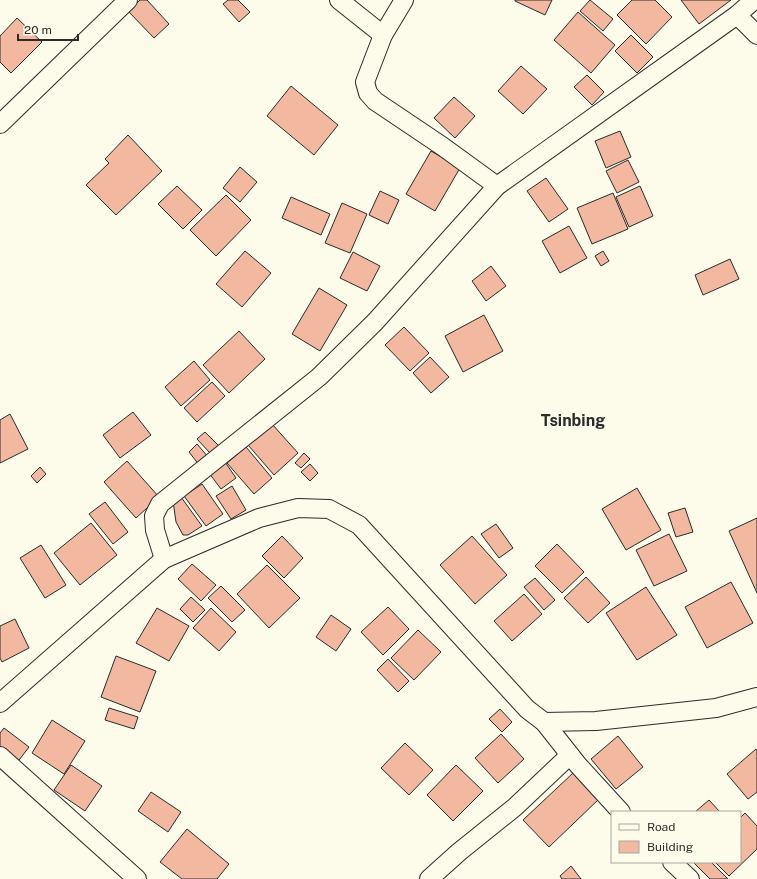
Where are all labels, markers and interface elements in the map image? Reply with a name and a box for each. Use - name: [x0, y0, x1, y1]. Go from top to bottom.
- scale bar: [18, 16, 78, 42]
- text: 20 m: [24, 23, 52, 37]
- district label: Tsinbing: [541, 411, 605, 430]
- legend: [611, 811, 741, 863]
- text: Road: [647, 820, 675, 834]
- text: Building: [647, 840, 693, 854]

